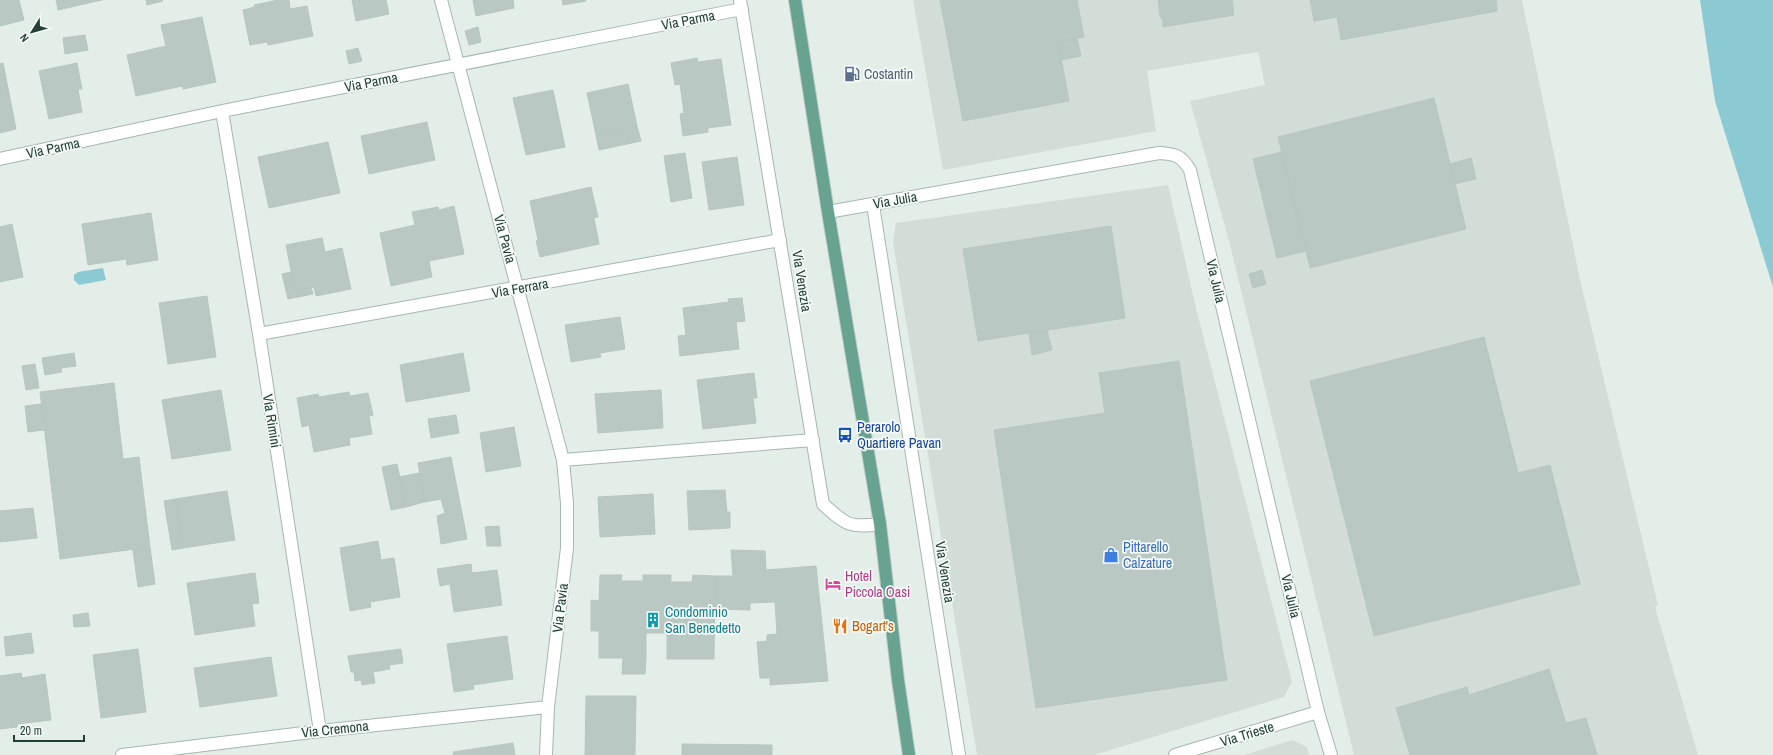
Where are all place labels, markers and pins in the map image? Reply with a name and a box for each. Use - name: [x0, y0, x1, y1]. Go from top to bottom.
- fuel station icon: Costantin: [843, 65, 861, 83]
- place label: Costantin: [864, 65, 913, 83]
- place label: Perarolo Quartiere Pavan: [857, 418, 941, 452]
- bus stop icon: Perarolo Quartiere Pavan: [836, 426, 854, 444]
- place label: Pittarello Calzature: [1123, 538, 1172, 572]
- shop icon: Pittarello Calzature: [1102, 546, 1120, 564]
- place label: Hotel Piccola Oasi: [845, 567, 910, 601]
- hotel icon: Hotel Piccola Oasi: [824, 575, 842, 593]
- place label: Condominio San Benedetto: [665, 603, 741, 637]
- building icon: Condominio San Benedetto: [644, 611, 662, 629]
- restaurant icon: Bogart's: [831, 617, 849, 635]
- place label: Bogart's: [852, 617, 894, 635]

